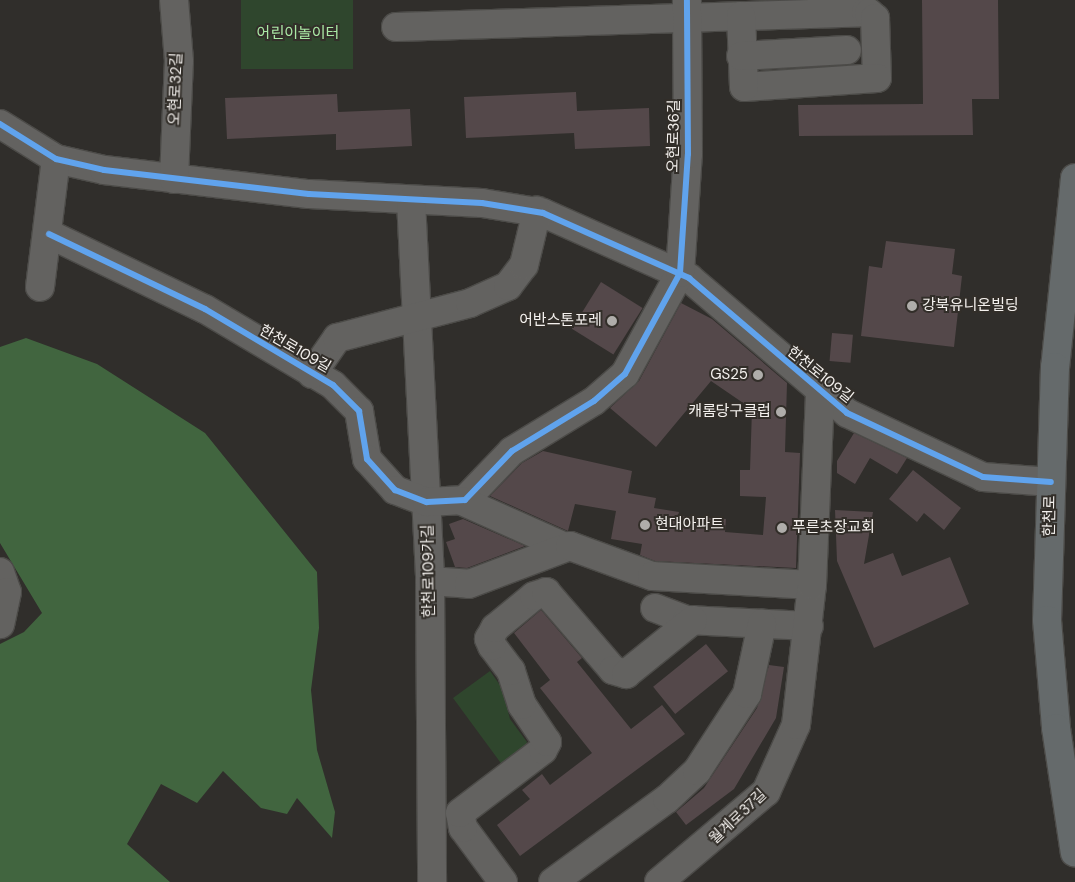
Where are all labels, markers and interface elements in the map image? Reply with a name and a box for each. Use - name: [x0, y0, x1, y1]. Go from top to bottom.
- park label: 어린이놀이터: [257, 25, 339, 43]
- street label: 오현로32길: [166, 52, 186, 126]
- street label: 오현로36길: [664, 99, 684, 173]
- place label: 강북유니온빌딩: [922, 297, 1019, 315]
- marker: 강북유니온빌딩: [906, 300, 918, 312]
- place label: 어반스톤포레: [519, 312, 602, 330]
- marker: 어반스톤포레: [606, 315, 618, 327]
- street label: 한천로109길: [256, 321, 334, 377]
- street label: 한천로109길: [783, 343, 857, 407]
- place label: GS25: [710, 366, 748, 384]
- marker: GS25: [752, 369, 764, 381]
- place label: 캐롬당구클럽: [688, 403, 771, 421]
- marker: 캐롬당구클럽: [775, 406, 787, 418]
- street label: 한천로: [1041, 495, 1059, 537]
- place label: 현대아파트: [655, 516, 724, 534]
- marker: 현대아파트: [639, 519, 651, 531]
- place label: 푸른초장교회: [792, 519, 875, 537]
- marker: 푸른초장교회: [776, 522, 788, 534]
- street label: 한천로109가길: [419, 524, 439, 618]
- street label: 월계로37길: [706, 786, 770, 848]

